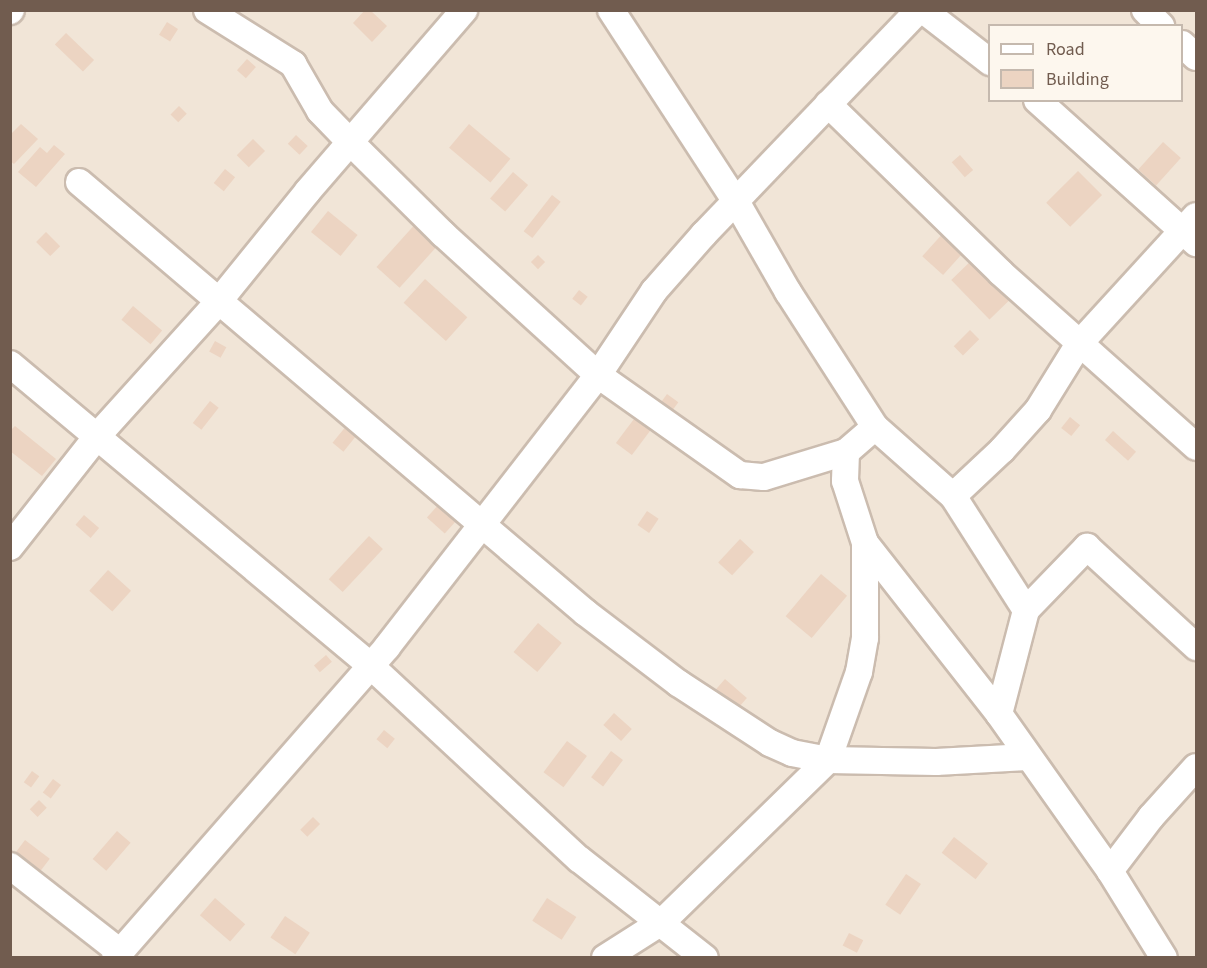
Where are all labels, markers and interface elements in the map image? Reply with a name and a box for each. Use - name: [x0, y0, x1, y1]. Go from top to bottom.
- legend: [988, 24, 1183, 102]
- text: Road: [1046, 37, 1085, 62]
- text: Building: [1046, 67, 1109, 92]

